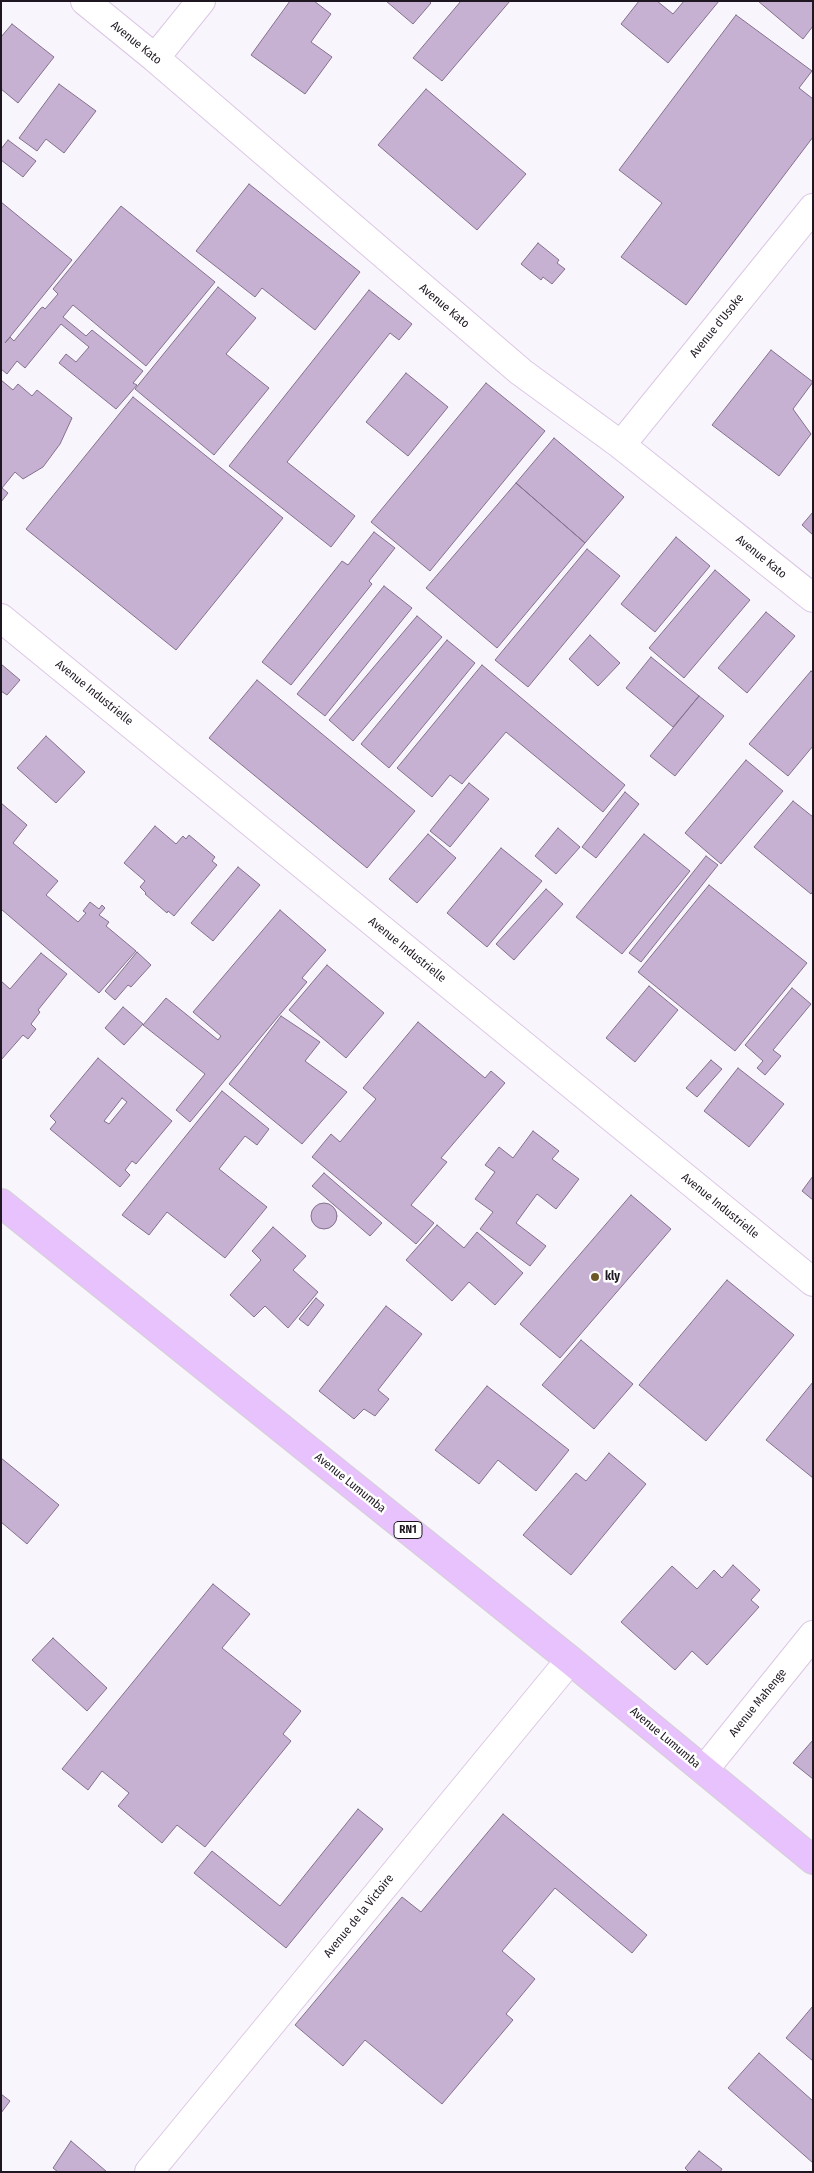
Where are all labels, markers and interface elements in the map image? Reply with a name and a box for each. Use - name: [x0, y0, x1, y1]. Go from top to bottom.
- street label: Avenue Kato: [108, 18, 164, 68]
- street label: Avenue Kato: [416, 281, 472, 331]
- street label: Avenue d'Usoke: [687, 291, 747, 361]
- street label: Avenue Kato: [733, 532, 789, 582]
- street label: Avenue Industrielle: [52, 657, 136, 729]
- street label: Avenue Industrielle: [365, 914, 449, 986]
- street label: Avenue Industrielle: [678, 1170, 762, 1242]
- place label: kly: [605, 1270, 620, 1284]
- marker: kly: [589, 1271, 601, 1283]
- street label: Avenue Lumumba: [312, 1450, 388, 1516]
- road number: RN1: [394, 1522, 422, 1538]
- street label: Avenue Mahenge: [726, 1666, 790, 1740]
- street label: Avenue Lumumba: [627, 1704, 703, 1772]
- street label: Avenue de la Victoire: [321, 1871, 397, 1961]

